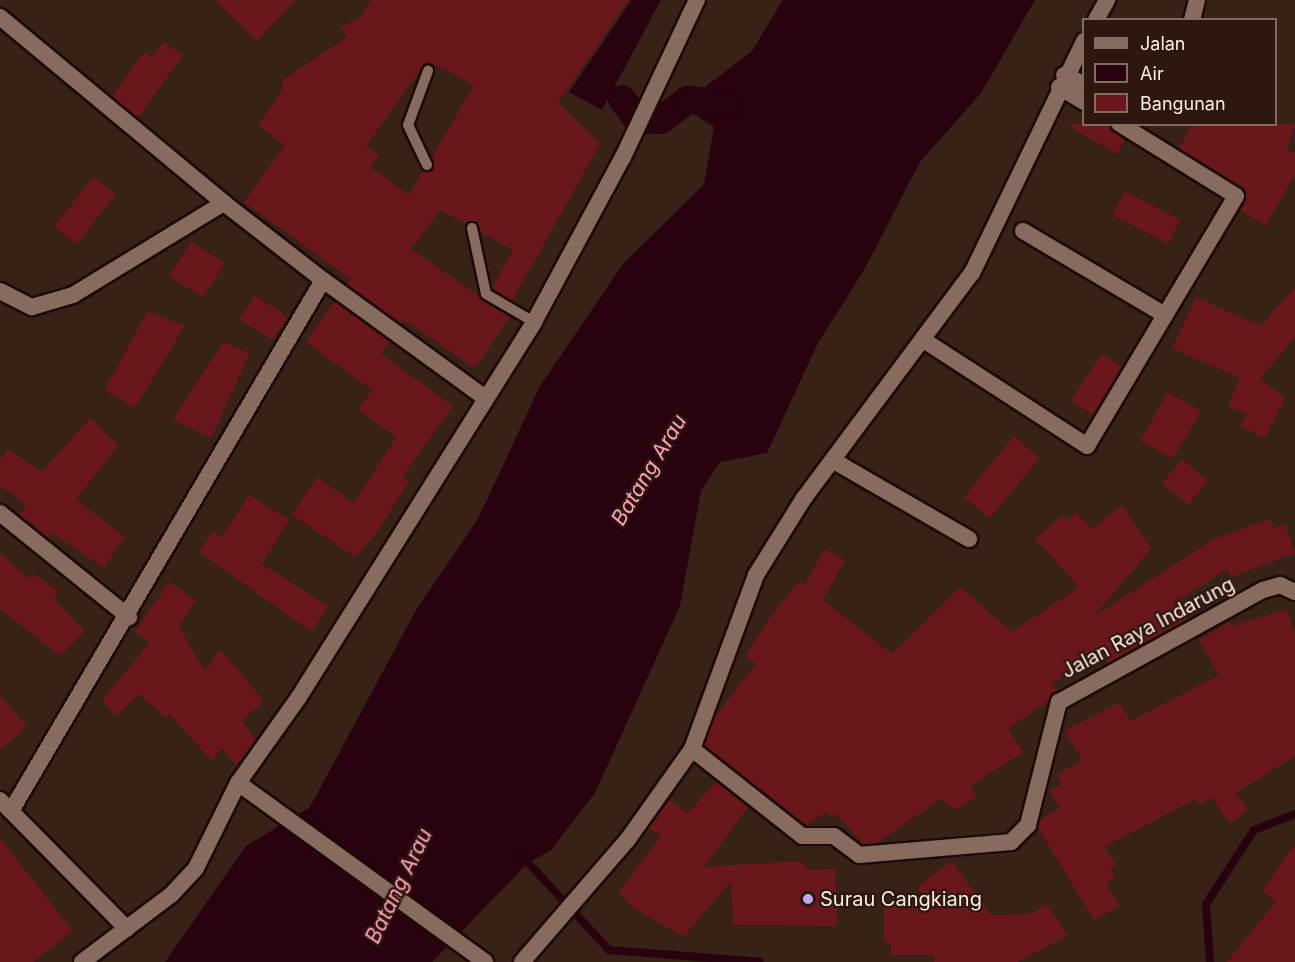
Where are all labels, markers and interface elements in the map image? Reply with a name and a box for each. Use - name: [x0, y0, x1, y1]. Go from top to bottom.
- legend: [1082, 18, 1277, 126]
- text: Jalan: [1140, 33, 1185, 54]
- text: Air: [1140, 63, 1164, 84]
- text: Bangunan: [1140, 93, 1226, 114]
- water label: Batang Arau: [606, 410, 692, 530]
- street label: Jalan Raya Indarung: [1058, 572, 1238, 684]
- water label: Batang Arau: [360, 824, 438, 948]
- place label: Surau Cangkiang: [820, 887, 982, 911]
- marker: Surau Cangkiang: [801, 892, 815, 906]

